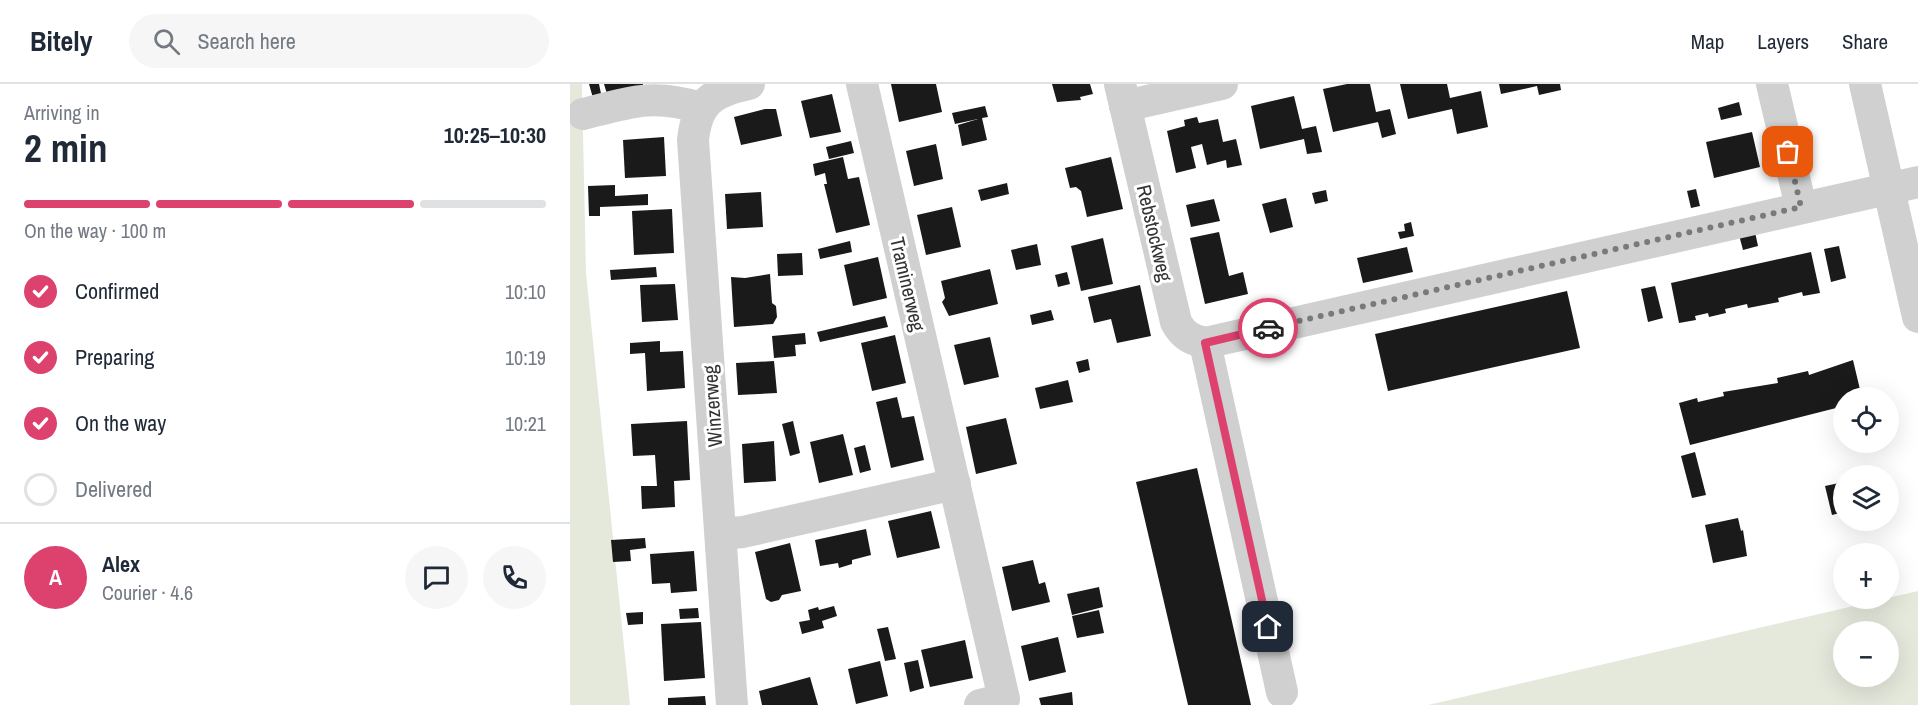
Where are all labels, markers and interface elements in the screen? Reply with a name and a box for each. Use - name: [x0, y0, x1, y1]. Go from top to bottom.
- search box: [129, 14, 549, 68]
- text: Bitely: [30, 22, 93, 60]
- icon: search: [150, 25, 183, 58]
- text: Search here: [198, 26, 296, 56]
- text: Map: [1691, 27, 1724, 56]
- text: Layers: [1757, 27, 1809, 56]
- text: Share: [1842, 27, 1888, 56]
- text: Arriving in: [24, 99, 100, 126]
- text: 10:25–10:30: [444, 120, 546, 150]
- text: 2 min: [24, 122, 108, 174]
- pin: [1762, 126, 1813, 177]
- icon: bag: [1771, 135, 1804, 168]
- street label: Rebstockweg: [1131, 182, 1179, 284]
- text: On the way · 100 m: [24, 217, 166, 244]
- street label: Traminerweg: [884, 234, 932, 334]
- icon: check: [24, 275, 57, 308]
- text: Confirmed: [75, 276, 159, 306]
- text: 10:10: [505, 278, 546, 305]
- courier: [1238, 298, 1298, 358]
- icon: car: [1252, 312, 1285, 345]
- icon: check: [24, 341, 57, 374]
- text: Preparing: [75, 342, 154, 372]
- text: 10:19: [505, 344, 546, 371]
- street label: Winzerweg: [696, 364, 728, 448]
- map controls: [1833, 387, 1899, 687]
- button: locate: [1833, 387, 1899, 453]
- icon: check: [24, 407, 57, 440]
- text: On the way: [75, 408, 166, 438]
- text: 10:21: [505, 410, 546, 437]
- button: layers: [1833, 465, 1899, 531]
- text: Delivered: [75, 474, 152, 504]
- button: +: [1833, 543, 1899, 609]
- button: chat: [405, 546, 468, 609]
- button: phone: [483, 546, 546, 609]
- text: Alex: [102, 549, 140, 579]
- text: A: [49, 562, 62, 592]
- text: Courier · 4.6: [102, 579, 193, 606]
- pin: [1242, 601, 1293, 652]
- icon: home: [1251, 610, 1284, 643]
- button: −: [1833, 621, 1899, 687]

